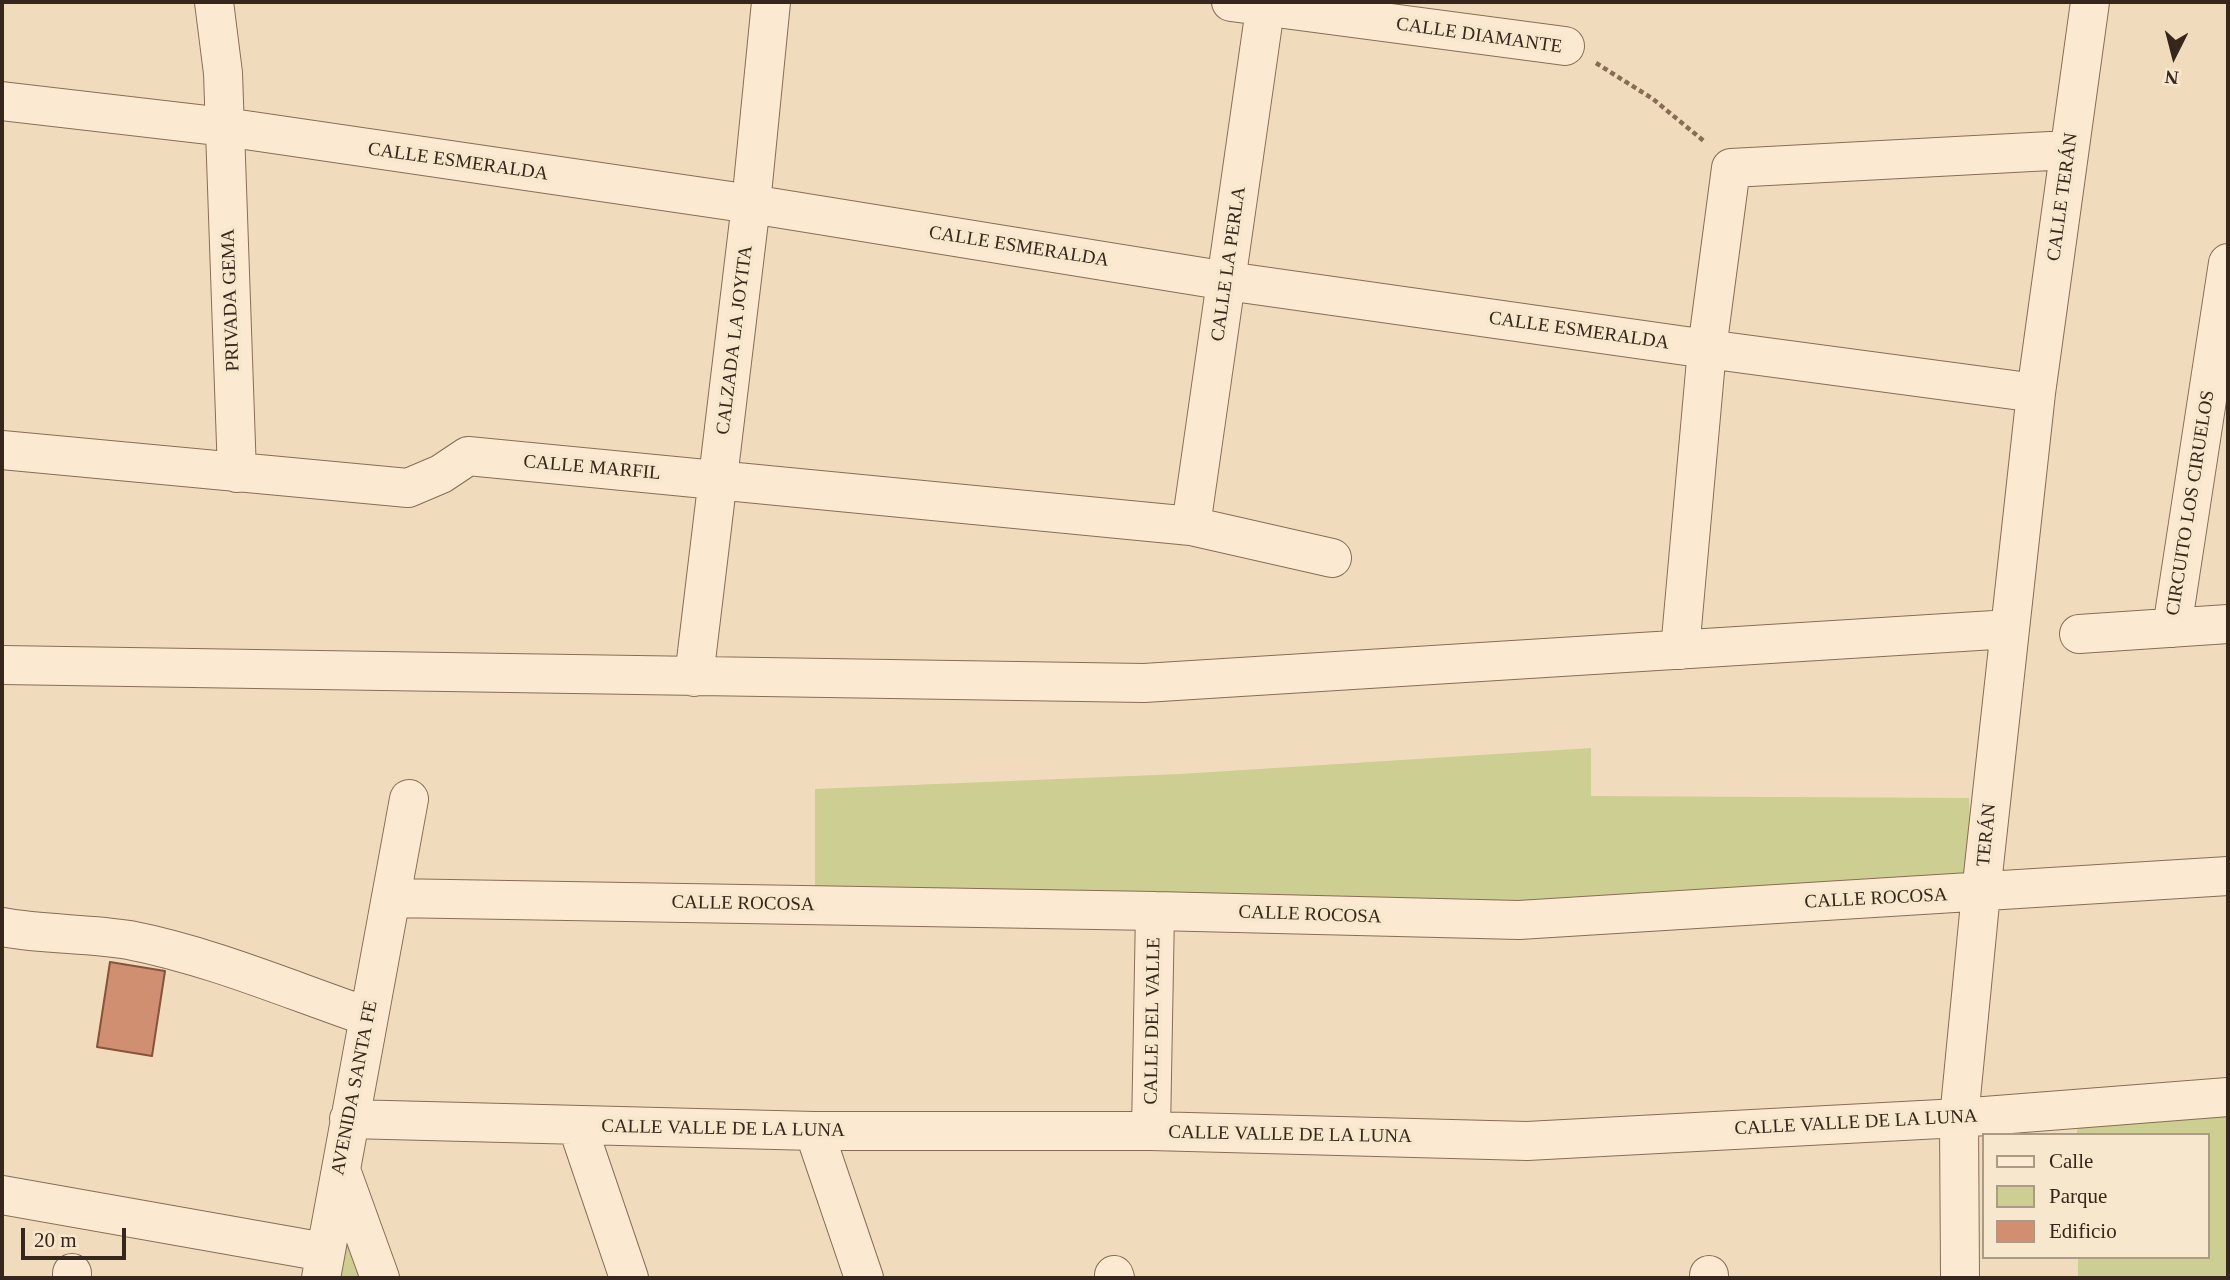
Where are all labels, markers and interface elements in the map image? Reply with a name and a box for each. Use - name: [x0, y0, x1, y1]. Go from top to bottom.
- street label: CALLE DIAMANTE: [1395, 13, 1563, 59]
- north arrow: [2139, 21, 2209, 91]
- text: N: [2164, 66, 2180, 89]
- street label: CALLE TERÁN: [2043, 131, 2083, 263]
- street label: CALLE ESMERALDA: [366, 138, 550, 186]
- street label: CALLE LA PERLA: [1207, 185, 1251, 343]
- street label: CALLE ESMERALDA: [927, 221, 1111, 273]
- street label: PRIVADA GEMA: [217, 228, 245, 372]
- street label: CALZADA LA JOYITA: [712, 244, 758, 436]
- street label: CALLE ESMERALDA: [1487, 307, 1671, 355]
- street label: CIRCUITO LOS CIRUELOS: [2162, 389, 2220, 617]
- street label: CALLE MARFIL: [522, 451, 662, 485]
- street label: TERÁN: [1972, 802, 2002, 868]
- street label: CALLE ROCOSA: [1804, 884, 1948, 914]
- street label: CALLE ROCOSA: [671, 891, 815, 917]
- street label: CALLE ROCOSA: [1238, 901, 1382, 929]
- street label: CALLE DEL VALLE: [1140, 937, 1166, 1105]
- street label: AVENIDA SANTA FE: [327, 999, 383, 1177]
- street label: CALLE VALLE DE LA LUNA: [1734, 1105, 1978, 1141]
- street label: CALLE VALLE DE LA LUNA: [601, 1115, 845, 1143]
- street label: CALLE VALLE DE LA LUNA: [1168, 1121, 1412, 1149]
- legend: [1982, 1133, 2209, 1259]
- text: Calle: [2049, 1149, 2093, 1173]
- text: Parque: [2049, 1184, 2107, 1208]
- scale bar: [24, 1214, 130, 1258]
- text: Edificio: [2049, 1219, 2117, 1243]
- text: 20 m: [34, 1228, 77, 1252]

